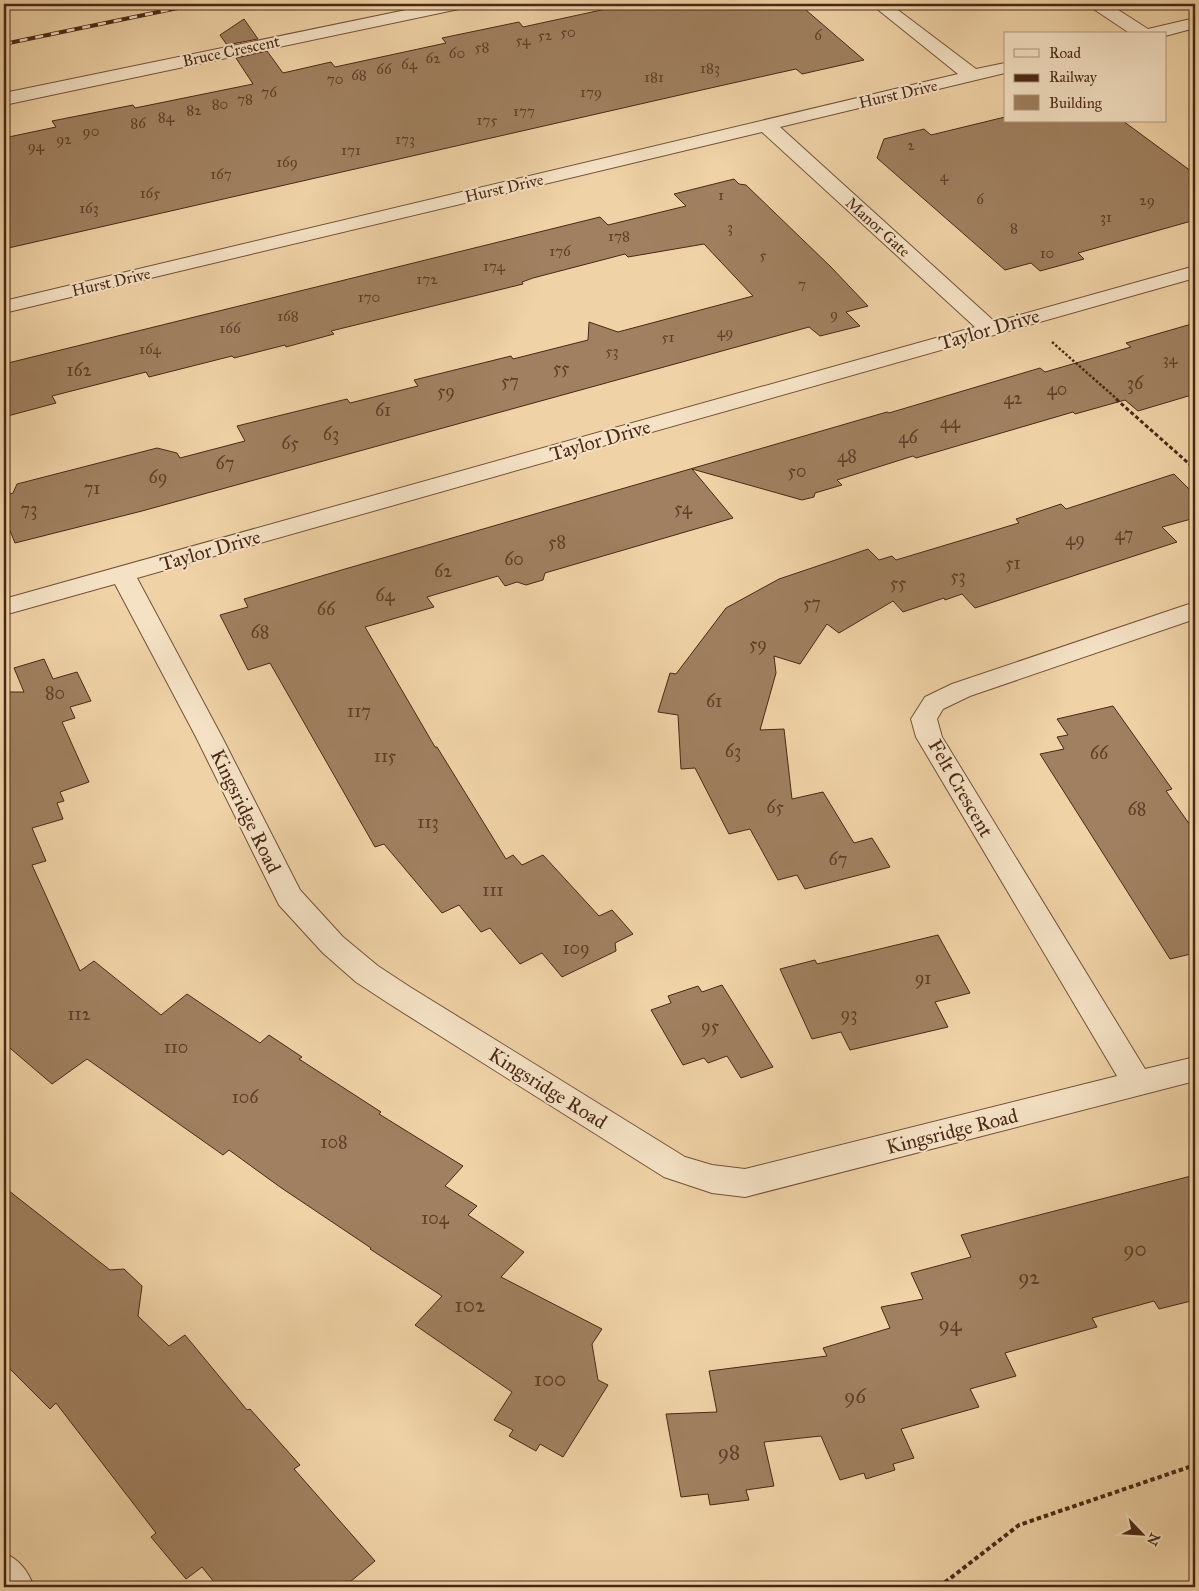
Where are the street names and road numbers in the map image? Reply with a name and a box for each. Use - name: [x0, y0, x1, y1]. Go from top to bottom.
- street label: Bruce Crescent: [181, 31, 282, 71]
- street label: Hurst Drive: [857, 76, 940, 112]
- street label: Hurst Drive: [463, 170, 546, 206]
- street label: Manor Gate: [842, 193, 914, 261]
- street label: Hurst Drive: [70, 264, 153, 300]
- street label: Taylor Drive: [936, 303, 1042, 355]
- street label: Taylor Drive: [547, 414, 653, 466]
- street label: Taylor Drive: [157, 524, 263, 576]
- street label: Felt Crescent: [923, 735, 999, 841]
- street label: Kingsridge Road: [205, 745, 286, 877]
- street label: Kingsridge Road: [484, 1042, 611, 1135]
- street label: Kingsridge Road: [884, 1103, 1020, 1160]

